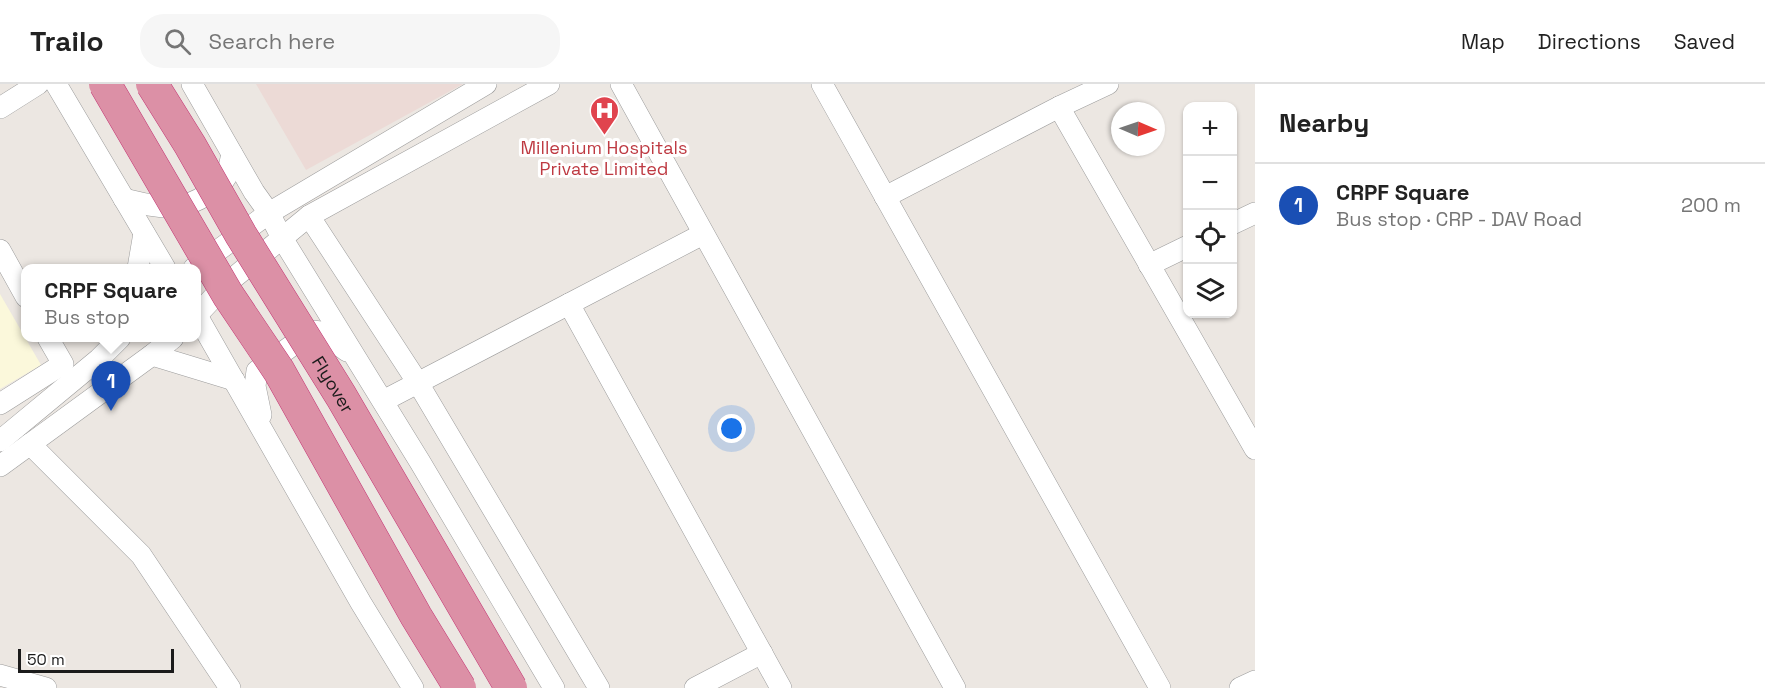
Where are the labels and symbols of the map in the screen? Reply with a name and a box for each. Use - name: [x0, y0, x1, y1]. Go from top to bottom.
- hospital icon: Millenium Hospitals Private Limited: [588, 94, 620, 136]
- north arrow: [1111, 102, 1165, 156]
- place label: Millenium Hospitals Private Limited: [521, 136, 687, 180]
- street label: Flyover: [307, 352, 360, 417]
- pin: 1: [92, 362, 130, 411]
- your location: [717, 414, 746, 443]
- scale bar: [18, 646, 174, 674]

